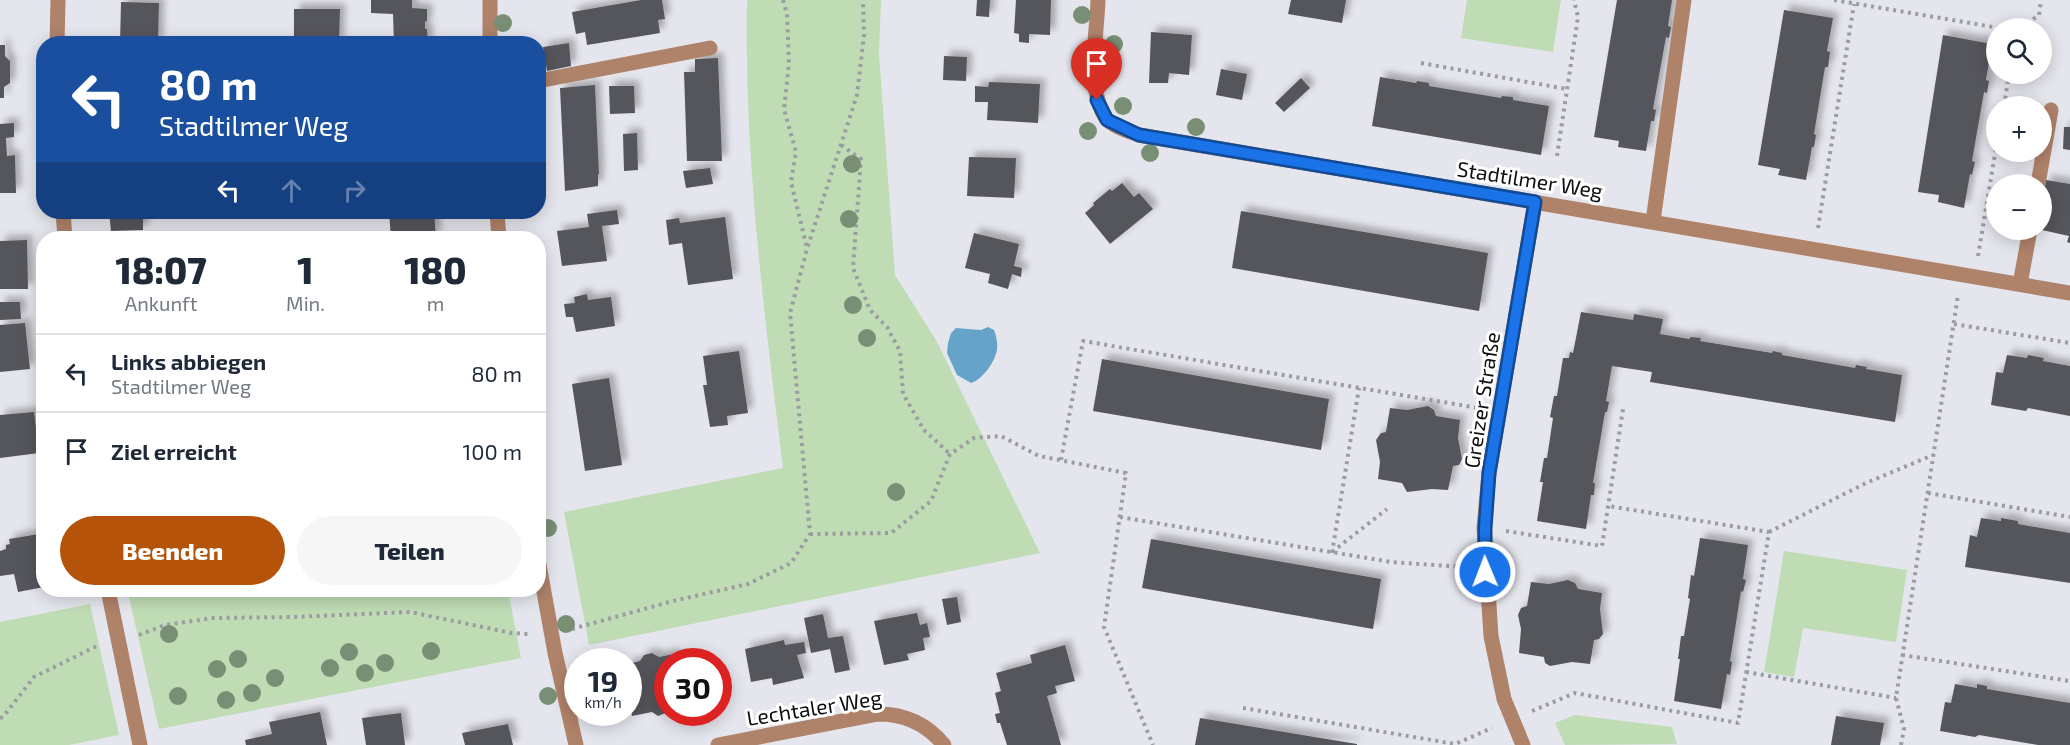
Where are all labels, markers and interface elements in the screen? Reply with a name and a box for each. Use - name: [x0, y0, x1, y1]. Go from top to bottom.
- map controls: [1986, 18, 2052, 240]
- button: search: [1986, 18, 2052, 84]
- pin: [1071, 38, 1122, 100]
- icon: arrive: [1080, 47, 1113, 80]
- text: 80 m: [159, 58, 258, 108]
- icon: left: [60, 60, 138, 138]
- button: +: [1986, 96, 2052, 162]
- text: Stadtilmer Weg: [159, 109, 348, 141]
- street label: Stadtilmer Weg: [1455, 155, 1605, 203]
- icon: left: [212, 174, 245, 207]
- icon: ahead: [275, 174, 308, 207]
- icon: right: [338, 174, 371, 207]
- button: −: [1986, 174, 2052, 240]
- text: 18:07: [115, 248, 207, 291]
- text: 1: [297, 248, 314, 291]
- text: 180: [404, 248, 467, 291]
- text: Ankunft: [125, 291, 197, 315]
- text: Min.: [286, 291, 325, 315]
- text: m: [427, 291, 444, 315]
- street label: Greizer Straße: [1458, 330, 1504, 470]
- text: Links abbiegen: [111, 348, 266, 374]
- icon: left: [60, 357, 93, 390]
- text: 80 m: [471, 360, 522, 386]
- text: Stadtilmer Weg: [111, 374, 251, 398]
- icon: arrive: [60, 435, 93, 468]
- text: Ziel erreicht: [111, 438, 237, 464]
- text: 100 m: [463, 438, 522, 464]
- button: Beenden: [60, 516, 285, 585]
- button: Teilen: [297, 516, 522, 585]
- position arrow: [1453, 540, 1517, 604]
- speed limit sign: 30: [654, 648, 732, 726]
- text: 19: [588, 662, 618, 698]
- street label: Lechtaler Weg: [745, 684, 884, 730]
- text: km/h: [584, 693, 622, 711]

